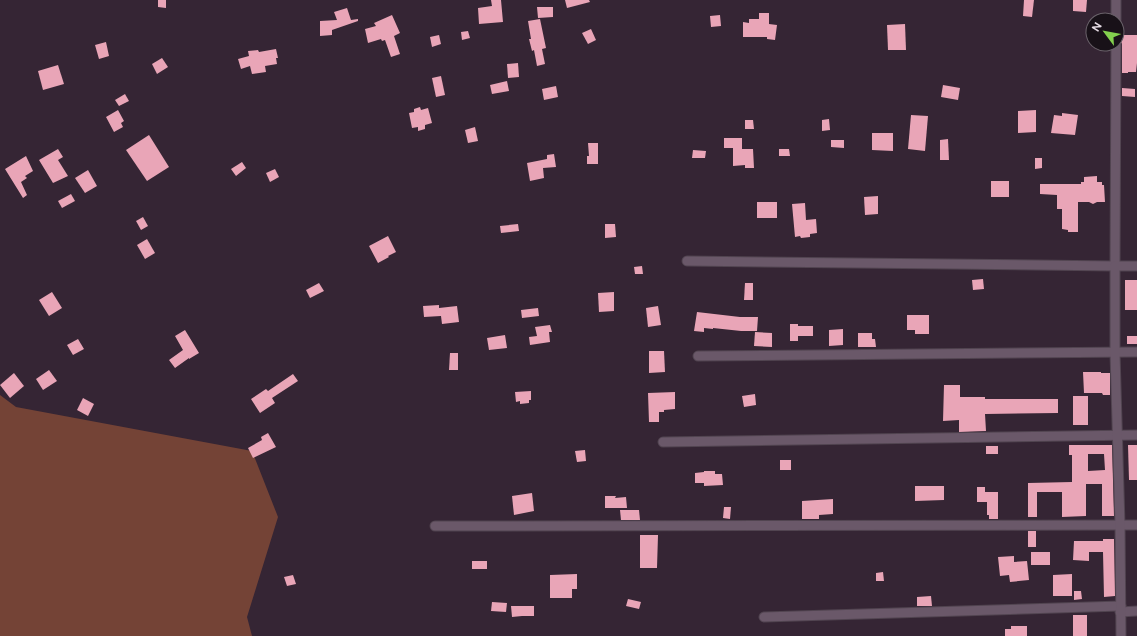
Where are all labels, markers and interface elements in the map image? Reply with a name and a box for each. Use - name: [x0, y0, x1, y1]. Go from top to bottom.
- north arrow: [1085, 12, 1125, 52]
- text: N: [1089, 20, 1105, 34]

